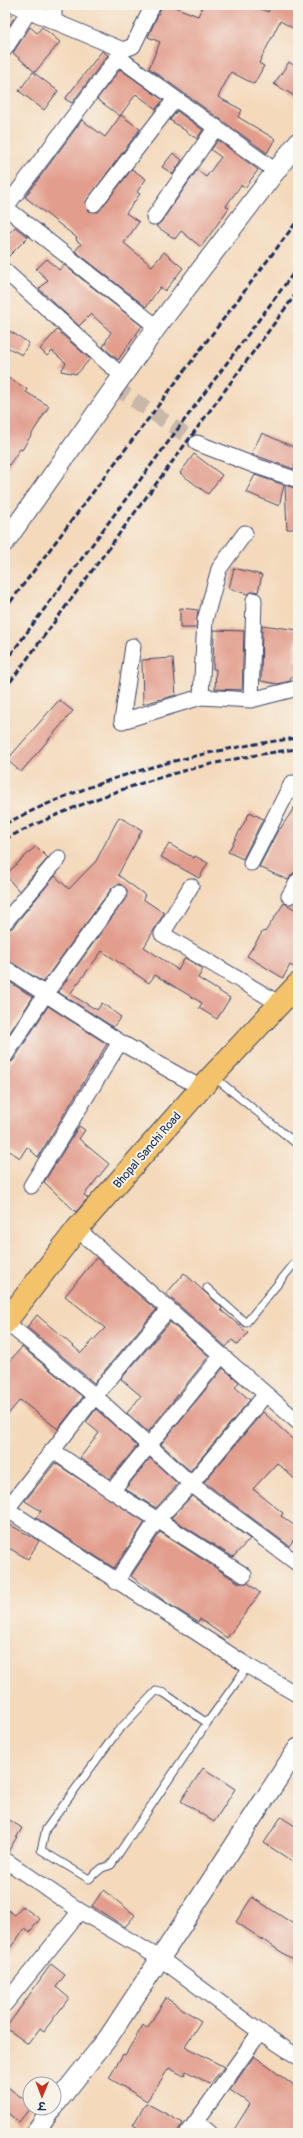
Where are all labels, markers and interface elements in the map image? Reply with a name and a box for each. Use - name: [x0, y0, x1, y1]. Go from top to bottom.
- street label: Bhopal Sanchi Road: [110, 1109, 185, 1192]
- north arrow: [22, 2076, 62, 2116]
- text: उ: [36, 2099, 47, 2112]

